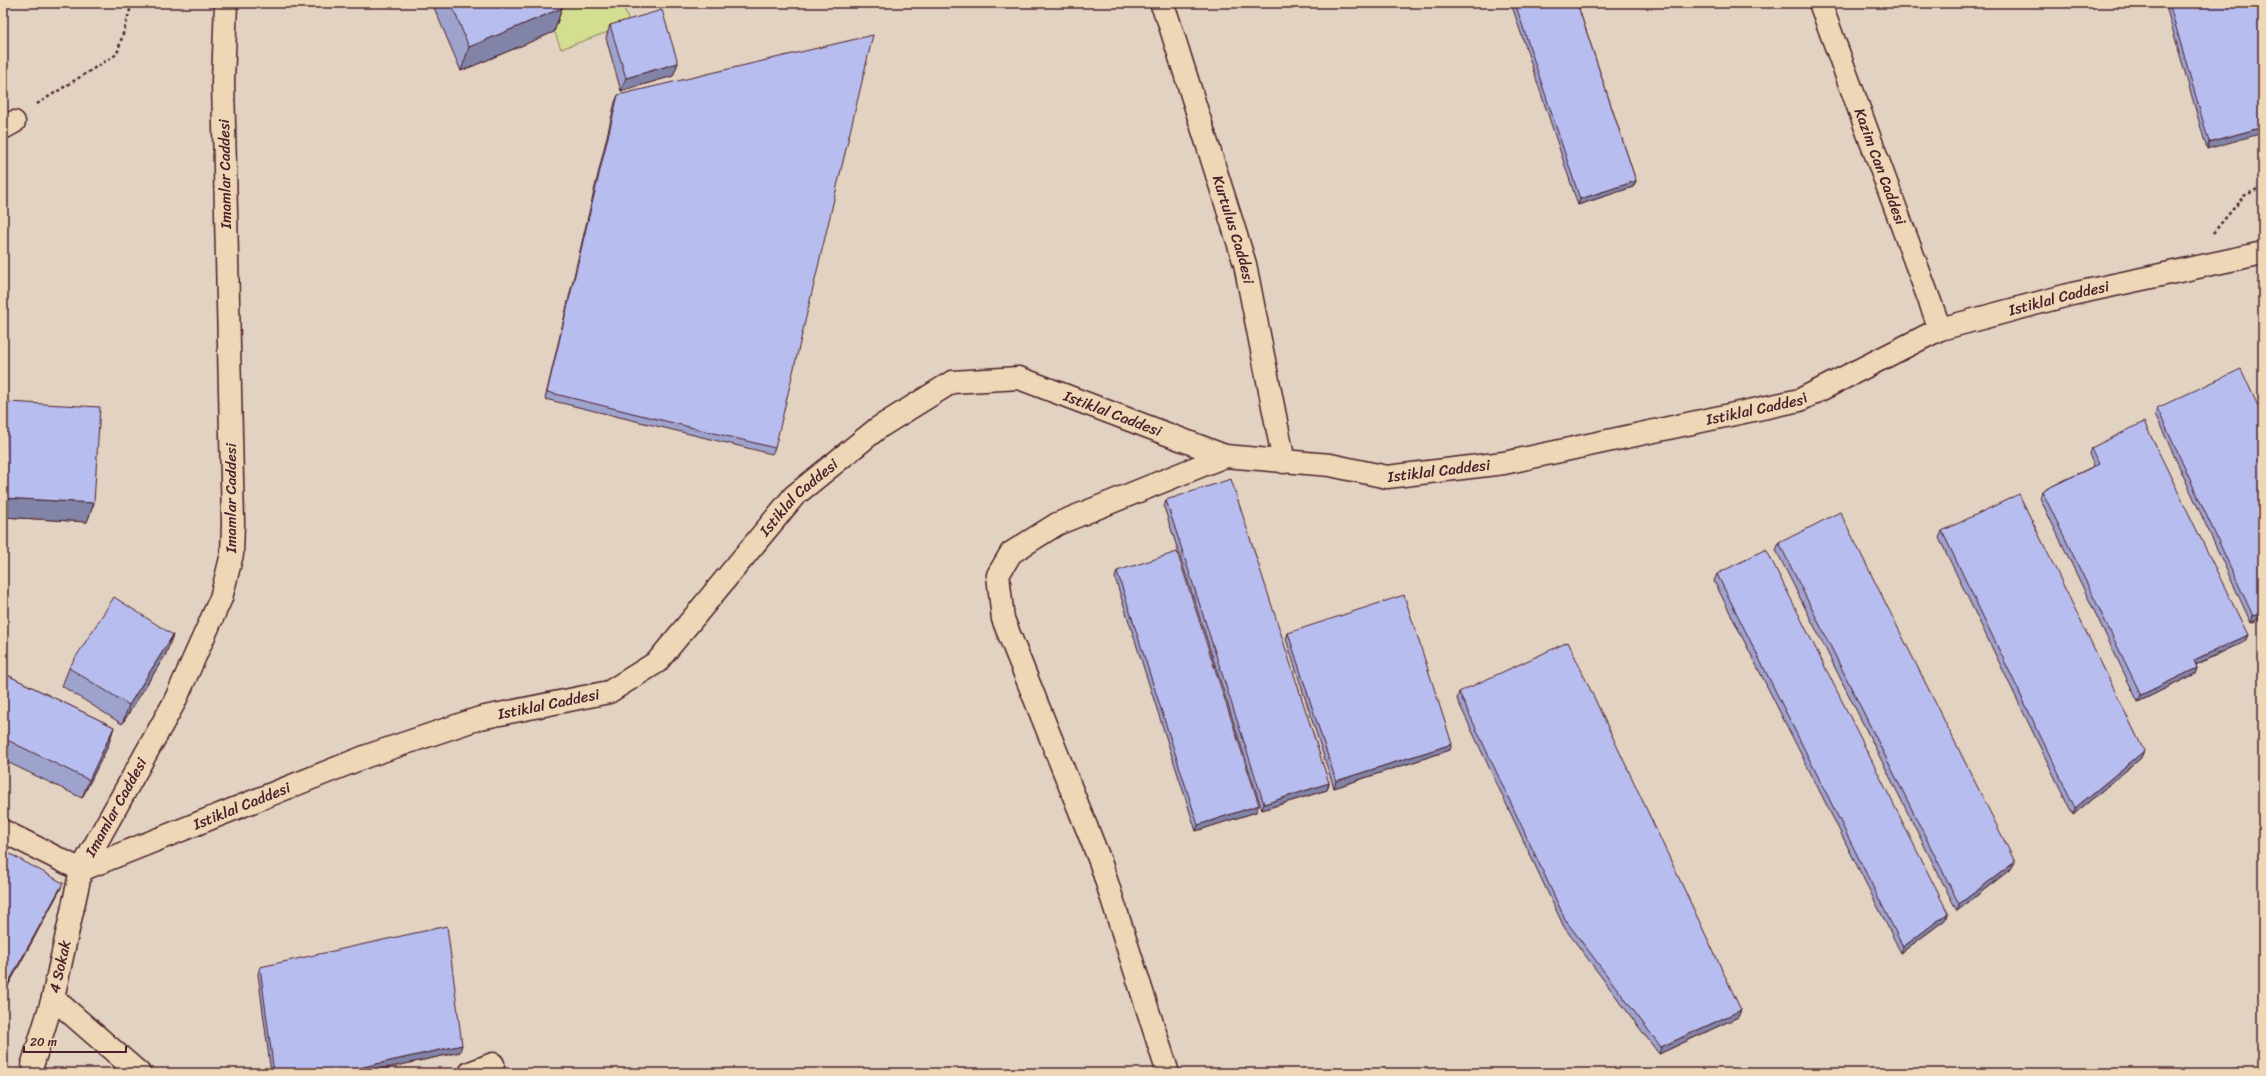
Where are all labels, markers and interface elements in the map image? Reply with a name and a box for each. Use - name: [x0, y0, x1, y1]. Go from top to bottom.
- street label: Kazim Can Caddesi: [1847, 104, 1914, 229]
- street label: Imamlar Caddesi: [211, 118, 239, 230]
- street label: Kurtulus Caddesi: [1205, 172, 1262, 287]
- street label: Istiklal Caddesi: [2005, 273, 2112, 324]
- street label: Istiklal Caddesi: [1059, 383, 1166, 444]
- street label: Istiklal Caddesi: [1703, 385, 1813, 433]
- street label: Imamlar Caddesi: [218, 442, 244, 554]
- street label: Istiklal Caddesi: [752, 451, 845, 543]
- street label: Istiklal Caddesi: [1385, 452, 1492, 490]
- street label: Istiklal Caddesi: [494, 681, 602, 727]
- street label: Imamlar Caddesi: [77, 752, 154, 862]
- street label: Istiklal Caddesi: [188, 774, 295, 837]
- street label: 4 Sokak: [41, 938, 78, 996]
- scale bar: [24, 1028, 126, 1054]
- text: 20 m: [30, 1031, 57, 1053]

